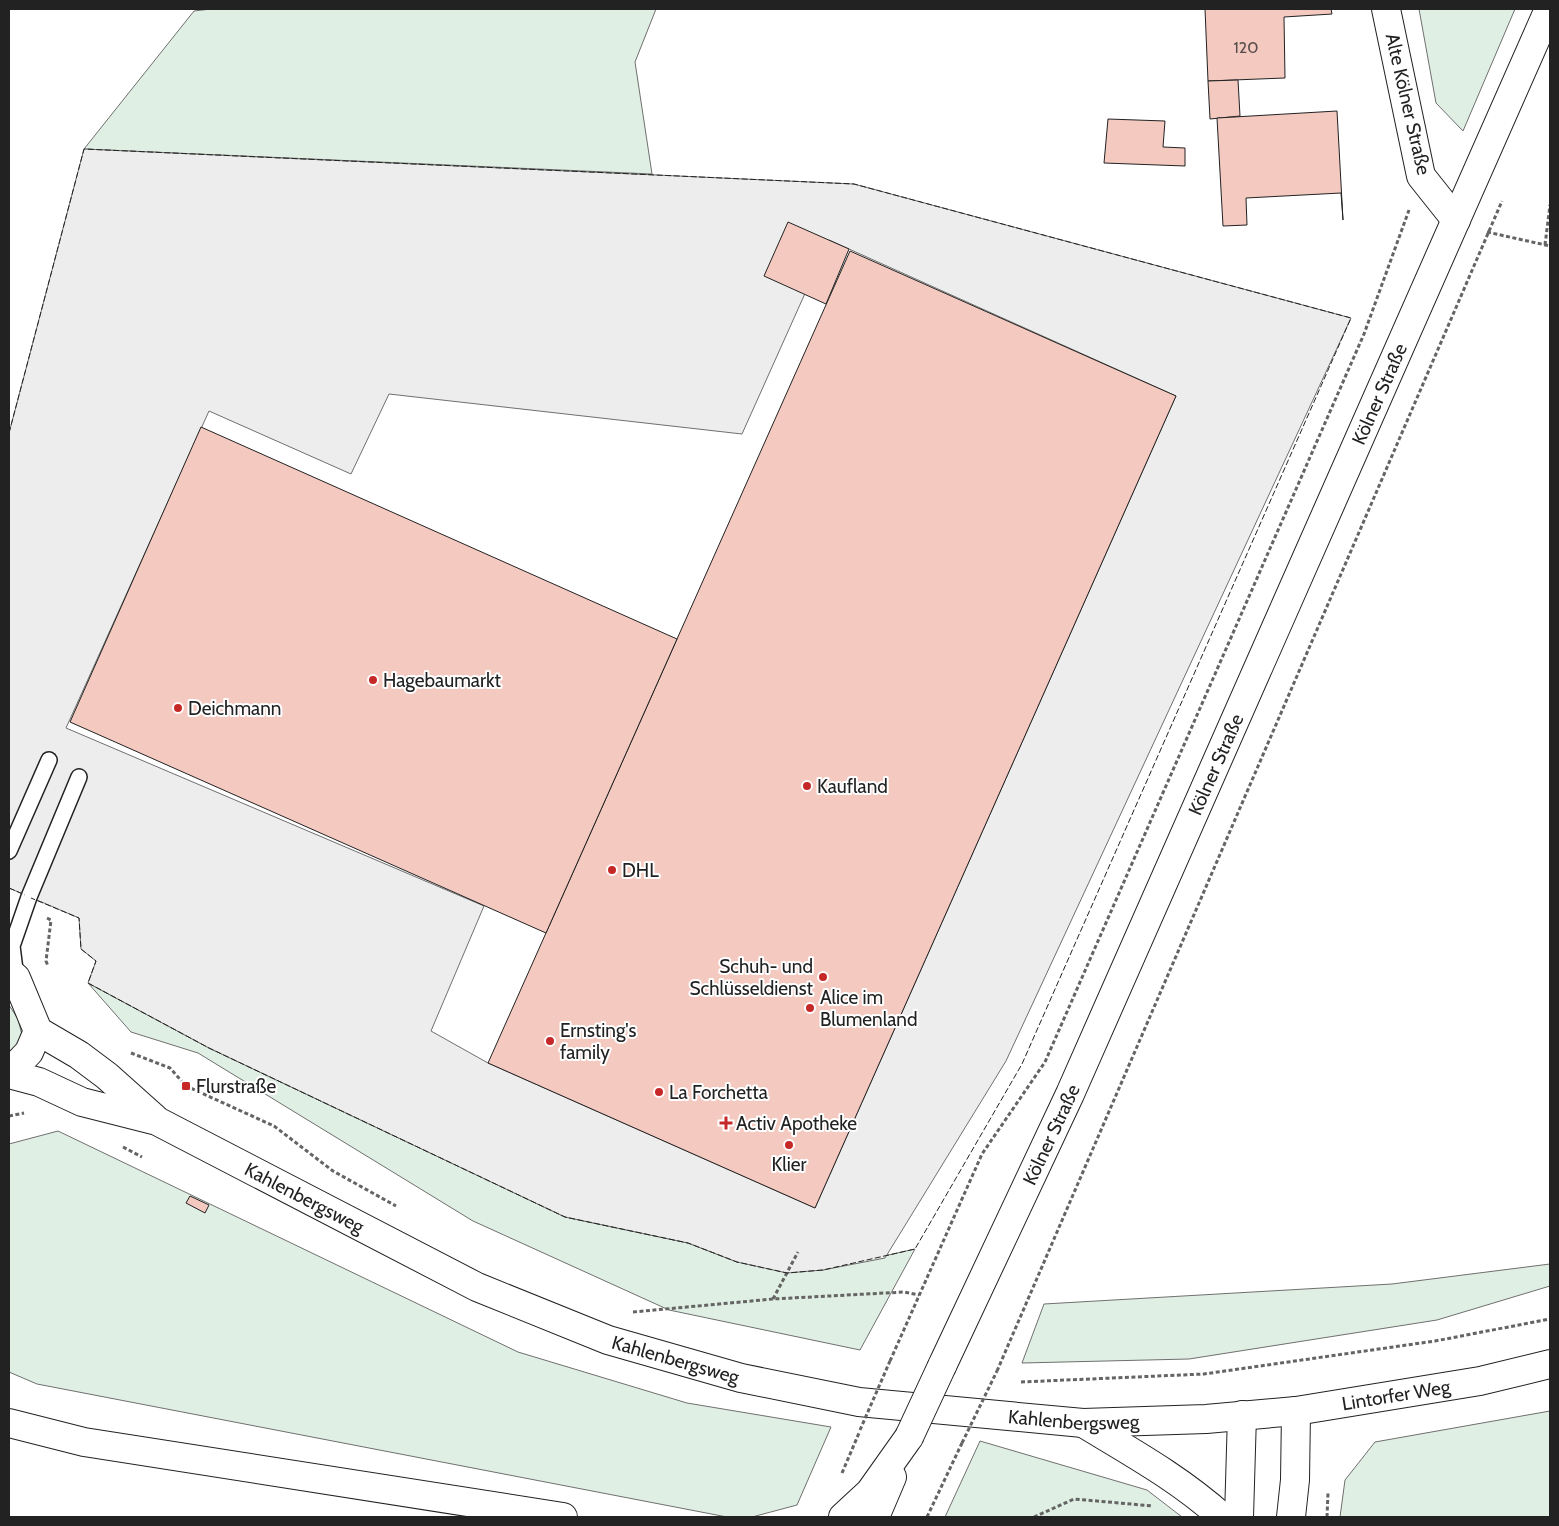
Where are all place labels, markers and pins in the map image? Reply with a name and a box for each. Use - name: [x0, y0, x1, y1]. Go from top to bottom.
- place label: Hagebaumarkt: [383, 669, 501, 692]
- marker: Hagebaumarkt: [367, 674, 379, 686]
- place label: Deichmann: [188, 697, 281, 720]
- marker: Deichmann: [172, 702, 184, 714]
- place label: Kaufland: [817, 775, 888, 798]
- marker: Kaufland: [801, 780, 813, 792]
- place label: DHL: [622, 859, 659, 882]
- marker: DHL: [606, 864, 618, 876]
- place label: Schuh- und Schlüsseldienst: [689, 955, 814, 1000]
- marker: Schuh- und Schlüsseldienst: [817, 971, 829, 983]
- place label: Alice im Blumenland: [820, 986, 917, 1031]
- marker: Alice im Blumenland: [804, 1002, 816, 1014]
- place label: Ernsting's family: [560, 1019, 636, 1064]
- marker: Ernsting's family: [544, 1035, 556, 1047]
- place label: Flurstraße: [196, 1075, 277, 1098]
- marker: Flurstraße: [180, 1080, 192, 1092]
- place label: La Forchetta: [669, 1081, 768, 1104]
- marker: La Forchetta: [653, 1086, 665, 1098]
- place label: Activ Apotheke: [736, 1112, 857, 1135]
- marker: Activ Apotheke: [720, 1117, 732, 1129]
- marker: Klier: [783, 1139, 795, 1151]
- place label: Klier: [772, 1153, 807, 1176]

